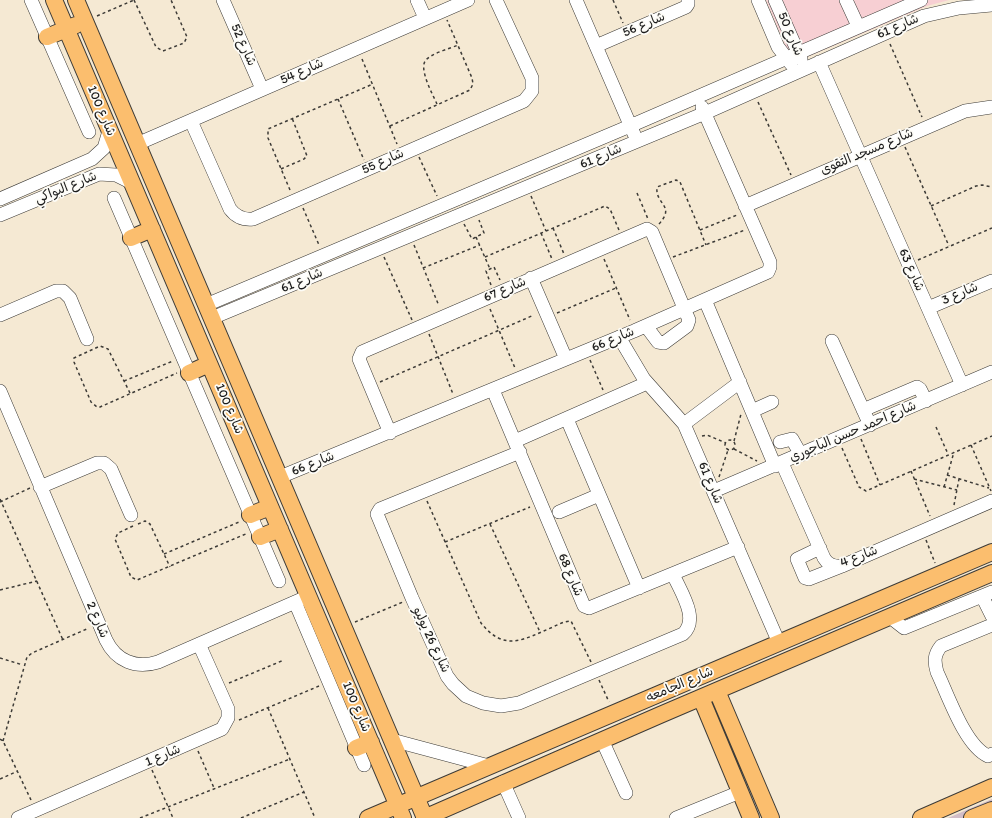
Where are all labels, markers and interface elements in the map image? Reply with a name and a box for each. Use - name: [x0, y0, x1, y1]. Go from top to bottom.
- street label: شارع 56: [620, 9, 668, 41]
- street label: شارع 50: [774, 10, 806, 58]
- street label: شارع 61: [875, 11, 921, 43]
- street label: شارع 52: [227, 21, 259, 69]
- street label: شارع 54: [278, 56, 326, 88]
- street label: شارع 100: [83, 84, 119, 138]
- street label: شارع مسجد التقوى: [818, 125, 916, 179]
- street label: شارع 61: [578, 141, 624, 173]
- street label: شارع 55: [359, 146, 407, 178]
- street label: شارع البواكي: [33, 168, 99, 208]
- street label: شارع 63: [895, 246, 927, 294]
- street label: شارع 61: [279, 265, 325, 297]
- street label: شارع 67: [482, 274, 528, 306]
- street label: شارع 3: [939, 279, 981, 309]
- street label: شارع 66: [589, 324, 637, 356]
- street label: شارع 100: [211, 382, 247, 436]
- street label: شارع احمد حسن الباجوري: [787, 398, 919, 466]
- street label: شارع 66: [289, 448, 337, 480]
- street label: شارع 61: [694, 460, 726, 506]
- street label: شارع 4: [838, 543, 880, 571]
- street label: شارع 68: [554, 551, 586, 599]
- street label: شارع 2: [82, 600, 112, 640]
- street label: شارع 26 يوليو: [409, 605, 453, 675]
- street label: شارع الجامعه: [644, 664, 716, 706]
- street label: شارع 100: [338, 680, 374, 734]
- street label: شارع 1: [143, 742, 183, 770]

